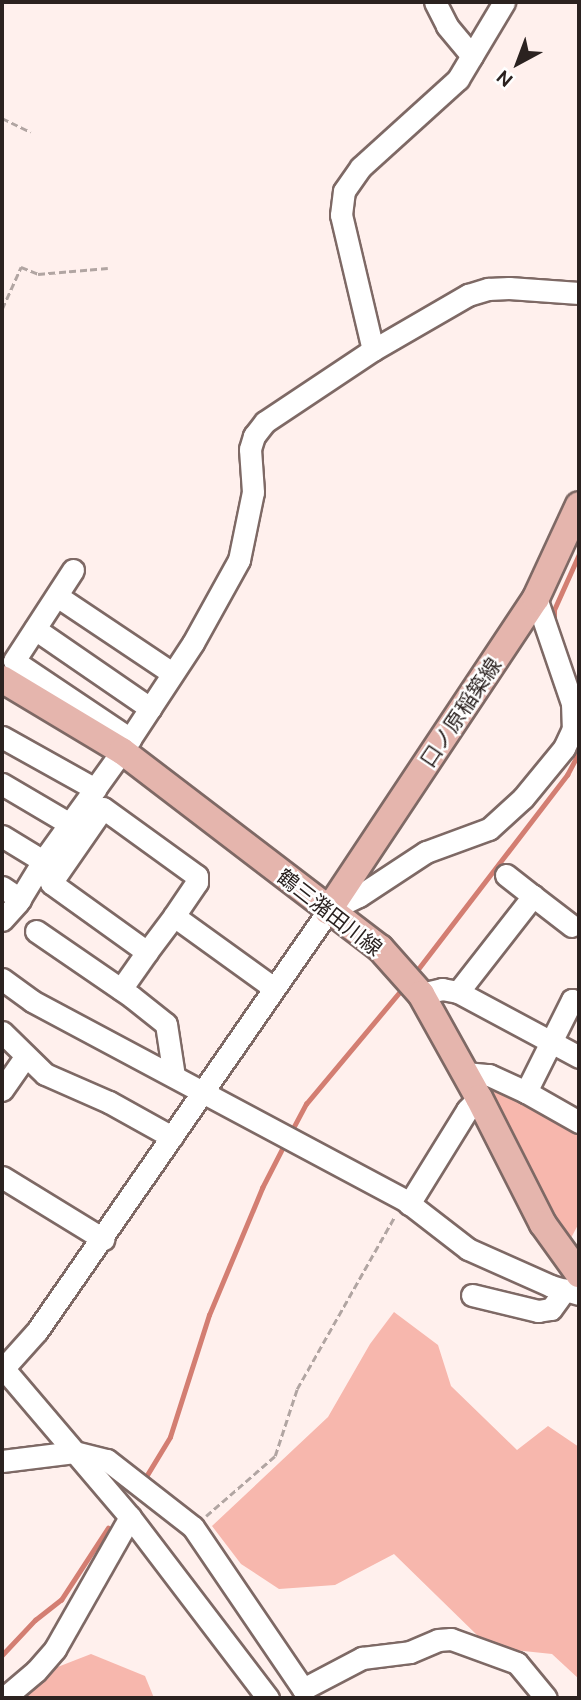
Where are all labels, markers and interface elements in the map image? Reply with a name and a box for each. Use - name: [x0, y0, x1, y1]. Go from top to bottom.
- north arrow: [483, 28, 553, 98]
- text: N: [492, 66, 517, 92]
- street label: 口ノ原稲築線: [414, 653, 506, 771]
- street label: 鶴三潴田川線: [273, 863, 387, 961]

